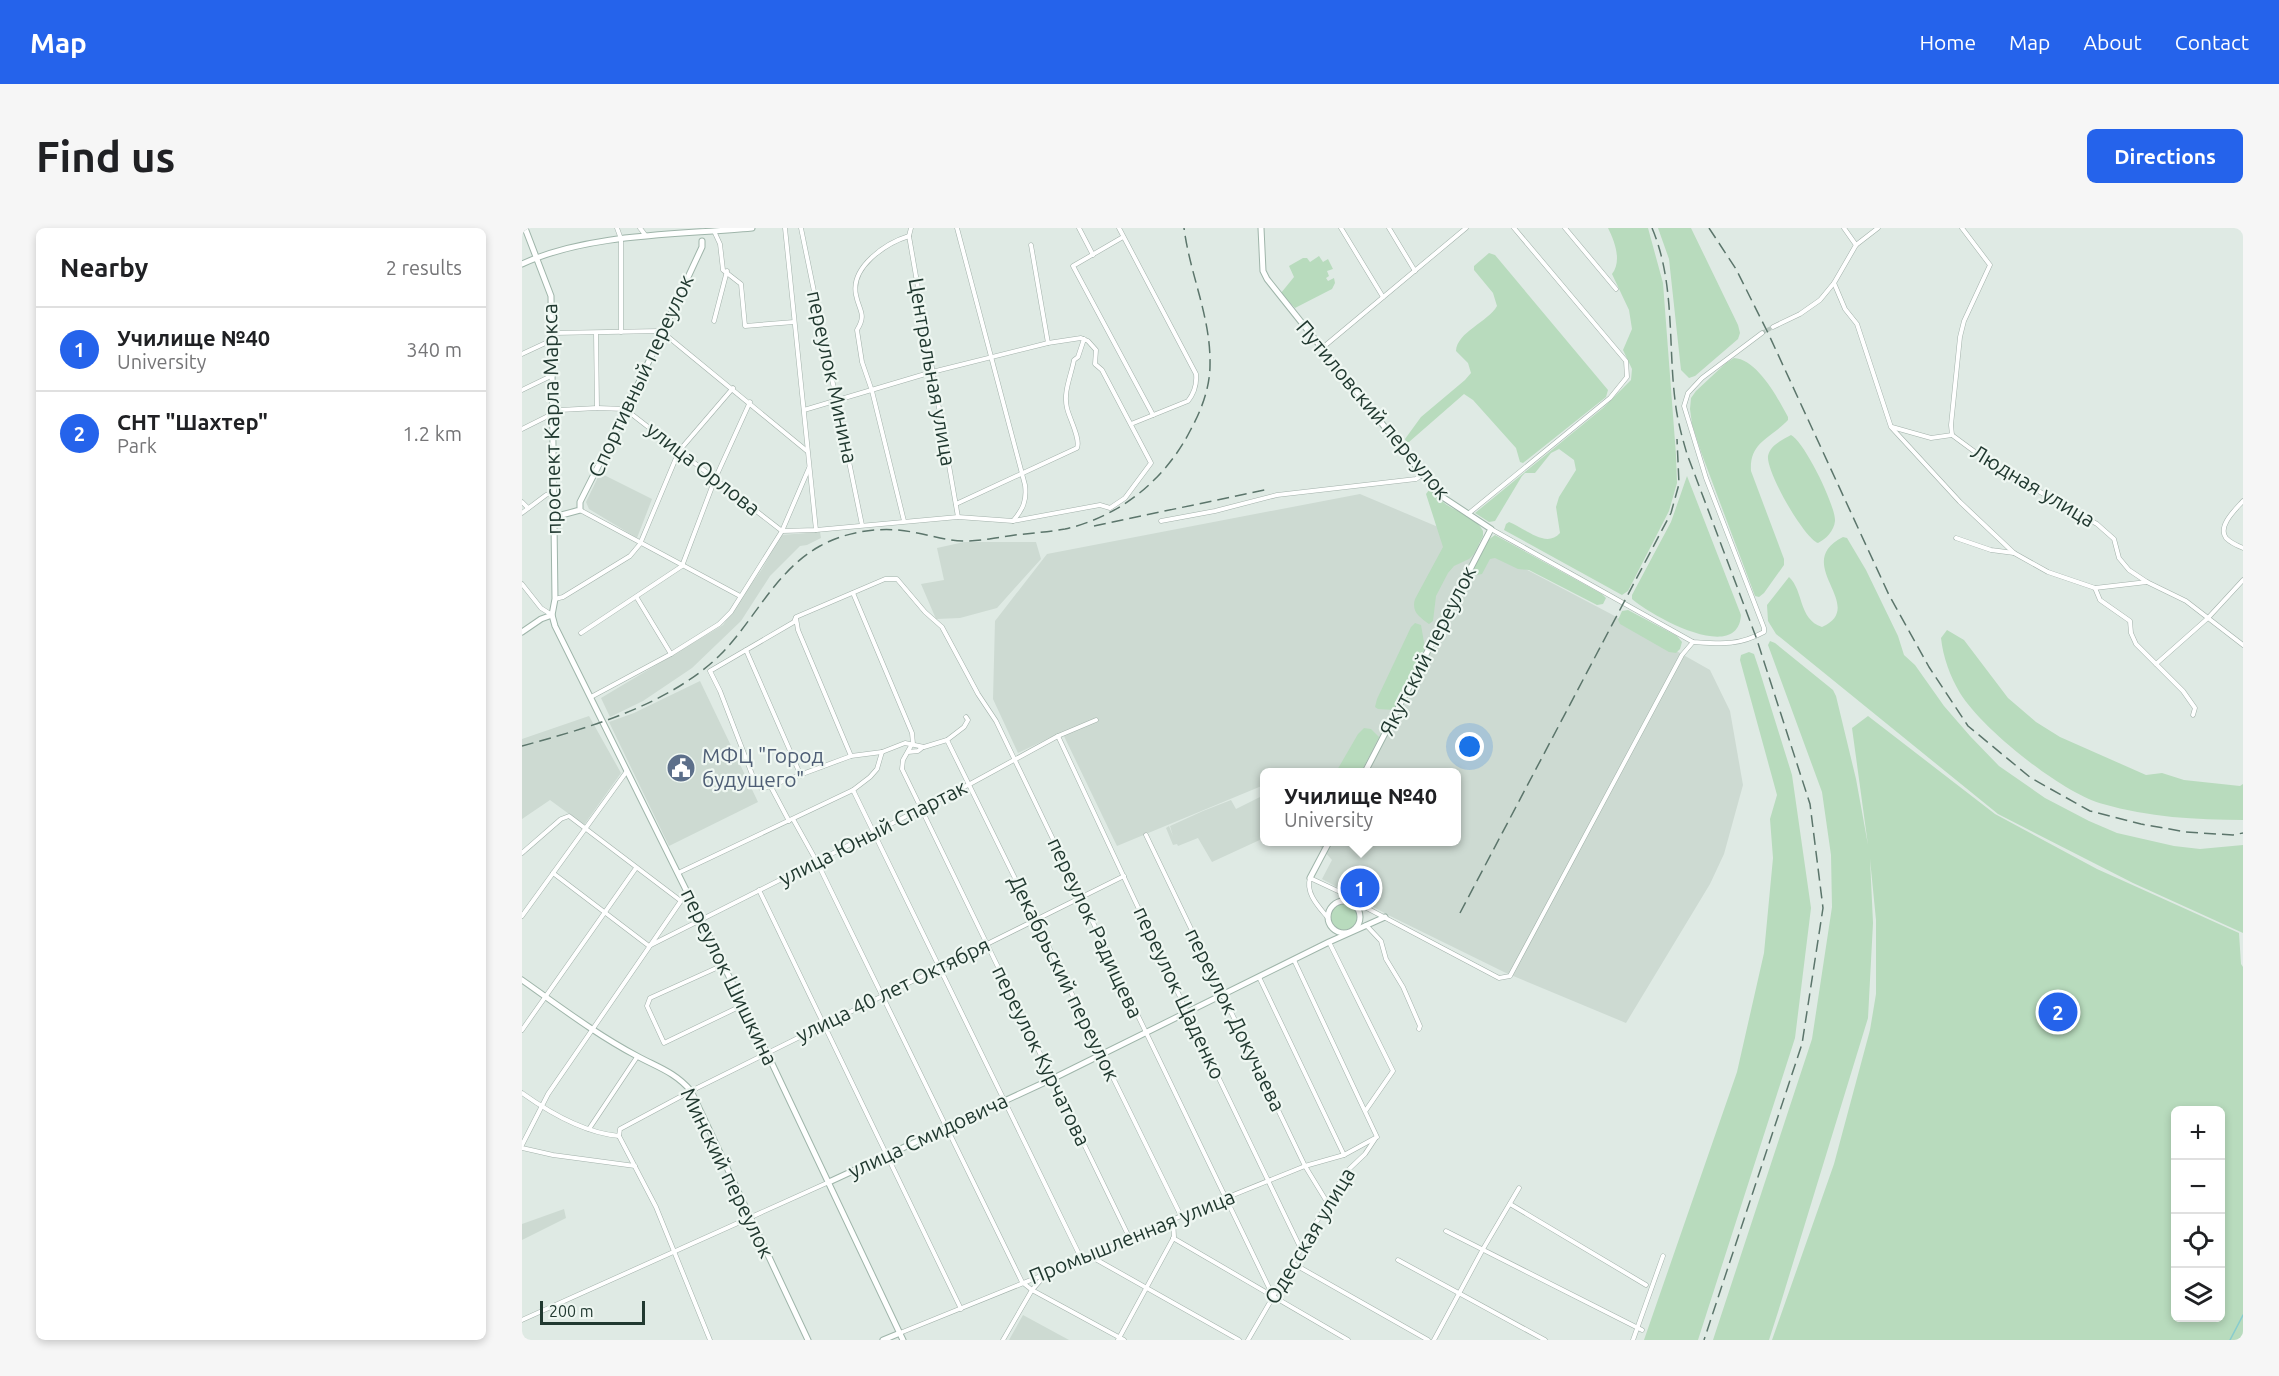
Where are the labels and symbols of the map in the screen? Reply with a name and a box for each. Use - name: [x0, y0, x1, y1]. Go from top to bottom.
- street label: Спортивный переулок: [583, 270, 698, 481]
- street label: Центральная улица: [905, 276, 961, 468]
- street label: переулок Минина: [803, 288, 863, 465]
- street label: проспект Карла Маркса: [537, 303, 565, 535]
- street label: Путиловский переулок: [1292, 315, 1456, 504]
- street label: улица Орлова: [642, 416, 765, 520]
- street label: Людная улица: [1967, 439, 2100, 532]
- street label: Якутский переулок: [1374, 562, 1480, 739]
- your location: [1455, 732, 1484, 761]
- place label: МФЦ "Город будущего": [702, 743, 824, 791]
- public building icon: МФЦ "Город будущего": [665, 752, 697, 784]
- street label: улица Юный Спартак: [775, 774, 971, 890]
- street label: переулок Радищева: [1043, 833, 1148, 1022]
- pin: 1: [1340, 866, 1380, 910]
- street label: Декабрьский переулок: [1005, 871, 1125, 1085]
- street label: переулок Шишкина: [677, 884, 783, 1069]
- street label: переулок Щаденко: [1129, 902, 1230, 1083]
- street label: переулок Докучаева: [1181, 924, 1291, 1115]
- street label: улица 40 лет Октября: [792, 932, 993, 1046]
- street label: переулок Курчатова: [988, 961, 1096, 1150]
- pin: 2: [2038, 990, 2078, 1034]
- street label: Минский переулок: [676, 1084, 780, 1262]
- street label: улица Смидовича: [844, 1088, 1011, 1183]
- street label: Одесская улица: [1259, 1163, 1359, 1308]
- street label: Промышленная улица: [1025, 1184, 1238, 1288]
- scale bar: [540, 1298, 645, 1326]

